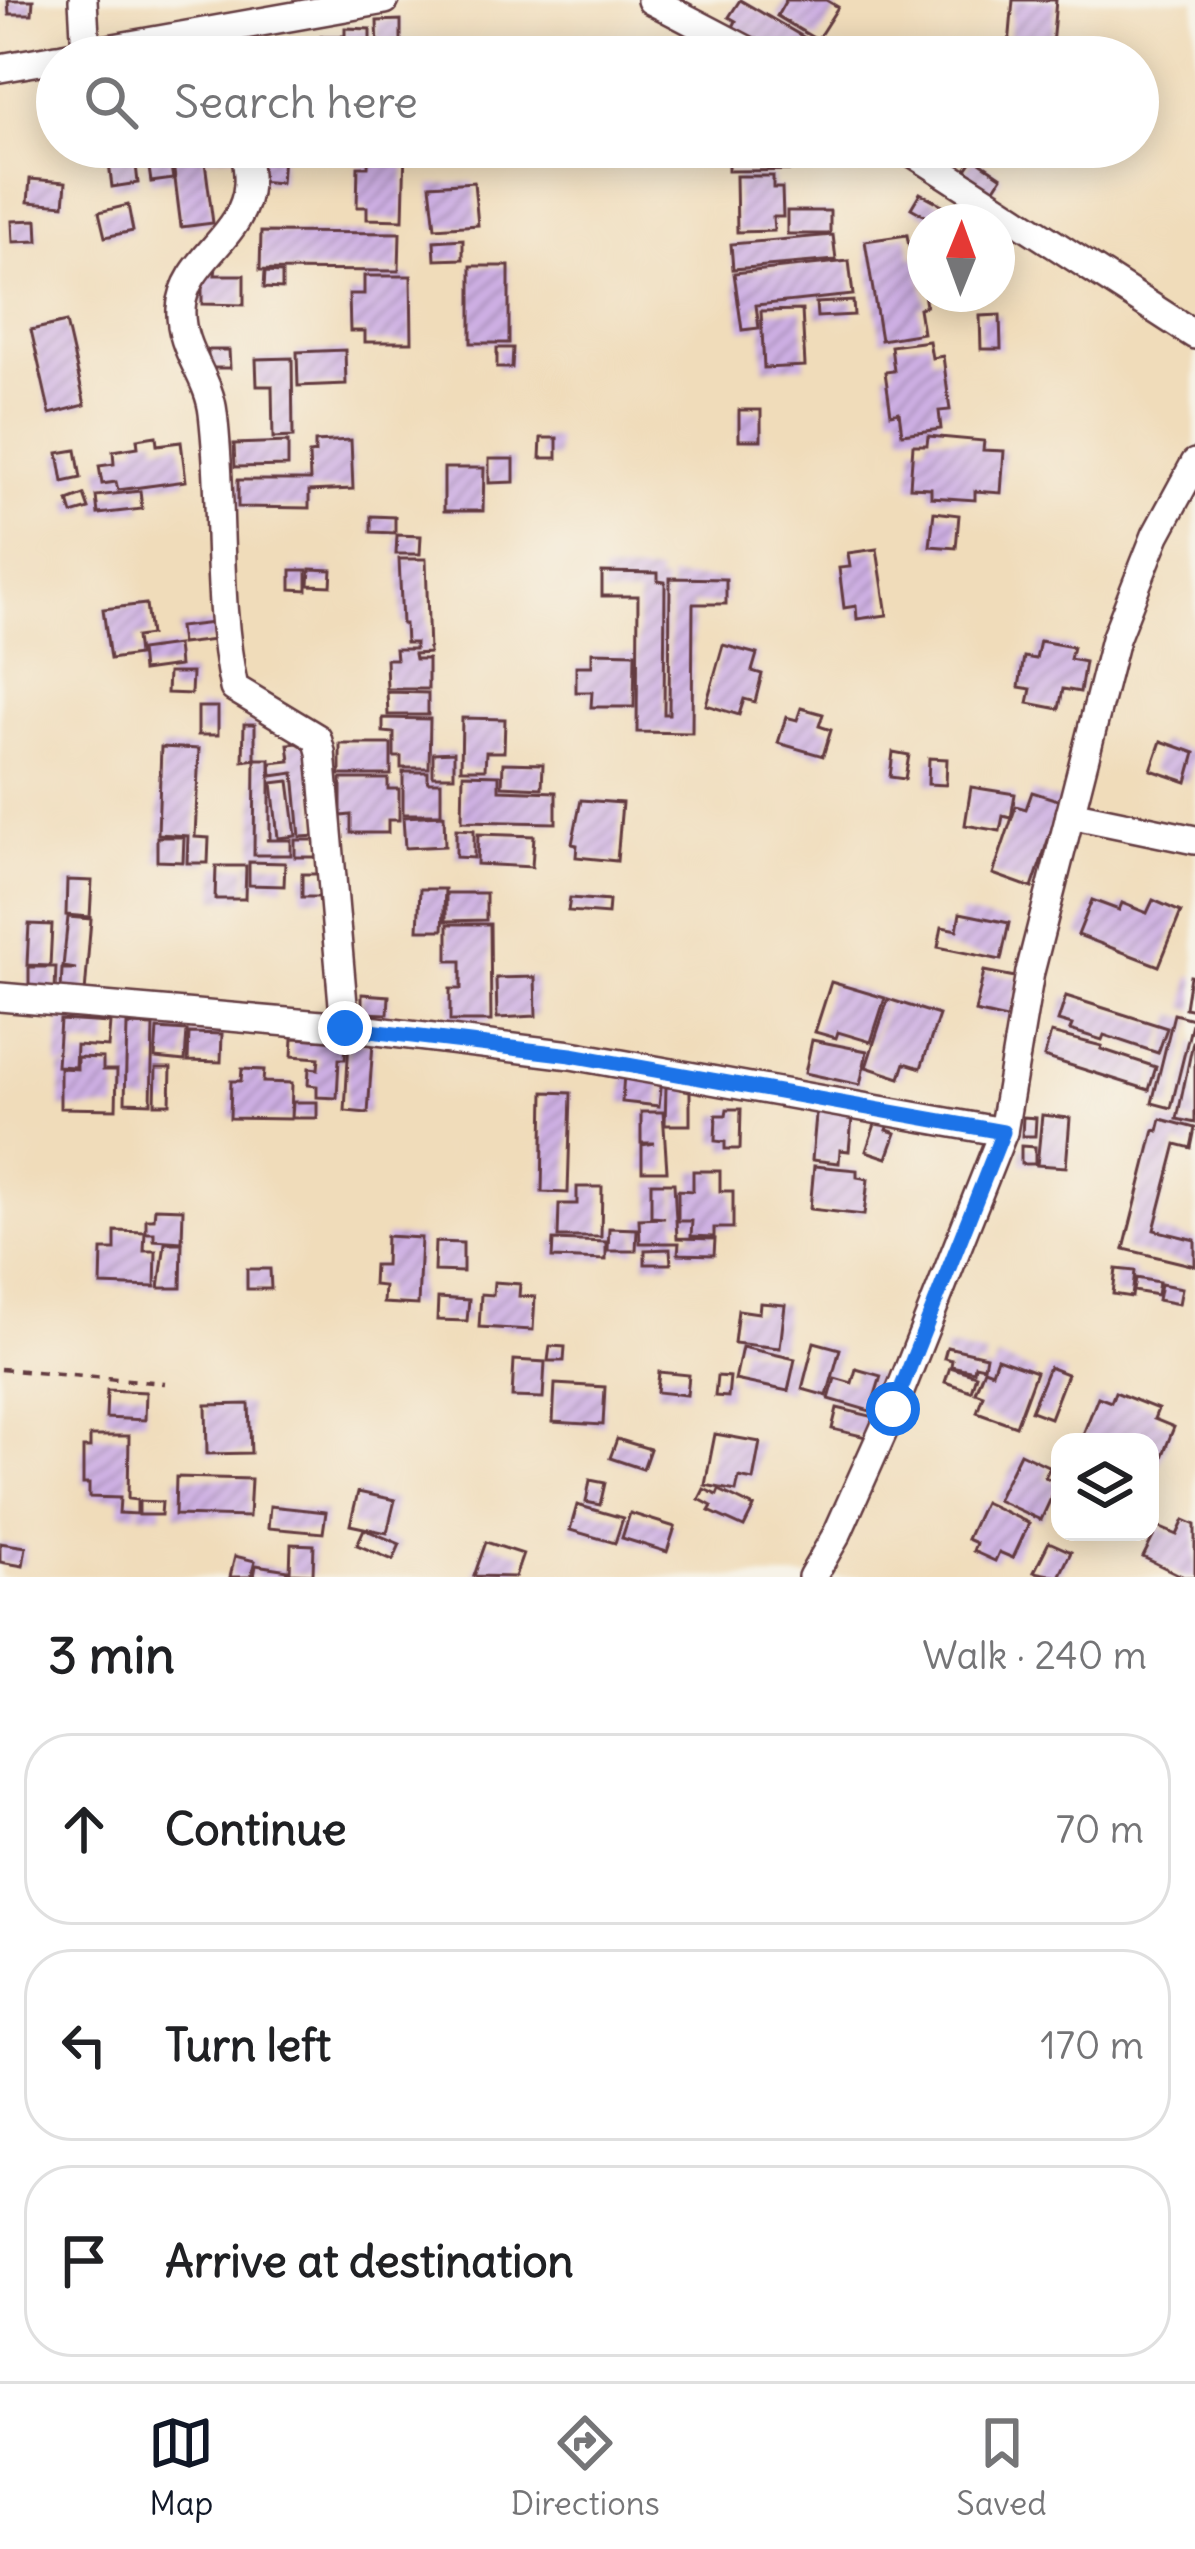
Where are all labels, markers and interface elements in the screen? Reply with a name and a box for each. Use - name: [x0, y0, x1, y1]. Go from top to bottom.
- search box: [36, 36, 1159, 168]
- icon: search: [78, 69, 144, 135]
- text: Search here: [174, 74, 418, 130]
- north arrow: [907, 204, 1015, 312]
- route end: [318, 1001, 372, 1055]
- route start: [866, 1382, 920, 1436]
- map controls: [1051, 1433, 1159, 1541]
- button: layers: [1051, 1433, 1159, 1541]
- text: 3 min: [48, 1623, 175, 1687]
- text: Walk · 240 m: [922, 1631, 1147, 1680]
- icon: ahead: [51, 1796, 117, 1862]
- text: Continue: [165, 1801, 347, 1857]
- text: 70 m: [1056, 1805, 1144, 1854]
- icon: left: [51, 2012, 117, 2078]
- text: Turn left: [165, 2017, 331, 2073]
- text: 170 m: [1040, 2021, 1144, 2070]
- icon: arrive: [51, 2228, 117, 2294]
- text: Arrive at destination: [165, 2233, 574, 2289]
- tab: Map: [148, 2410, 214, 2524]
- tab: Directions: [511, 2410, 660, 2524]
- tab: Saved: [956, 2410, 1047, 2524]

